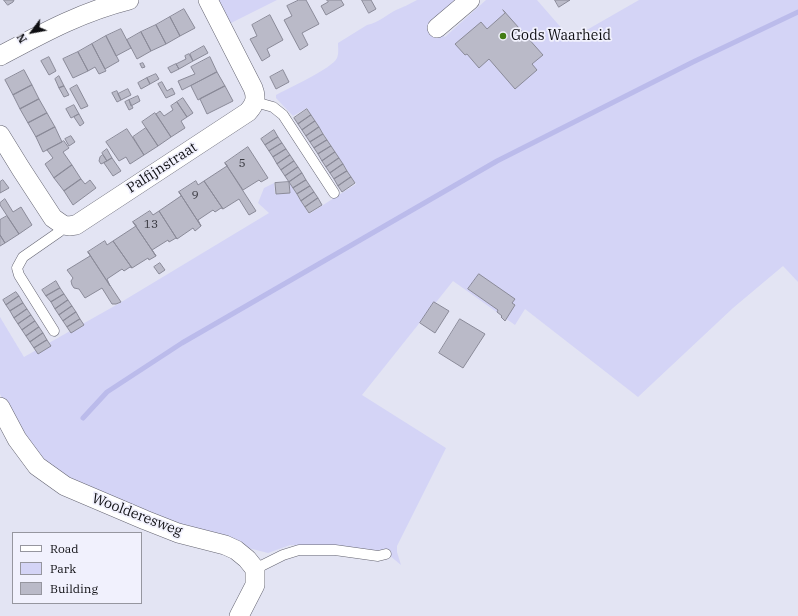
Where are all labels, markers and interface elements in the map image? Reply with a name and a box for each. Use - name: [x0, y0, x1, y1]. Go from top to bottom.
- north arrow: [12, 12, 52, 52]
- place label: Gods Waarheid: [511, 28, 611, 44]
- text: N: [14, 31, 30, 46]
- marker: Gods Waarheid: [498, 31, 508, 41]
- street label: Palfijnstraat: [124, 139, 200, 197]
- house number: 5: [238, 157, 246, 171]
- house number: 9: [191, 189, 199, 203]
- house number: 13: [144, 218, 158, 232]
- street label: Woolderesweg: [89, 490, 185, 540]
- legend: [12, 532, 142, 604]
- text: Road: [50, 541, 79, 556]
- text: Park: [50, 561, 76, 576]
- text: Building: [50, 581, 98, 596]

